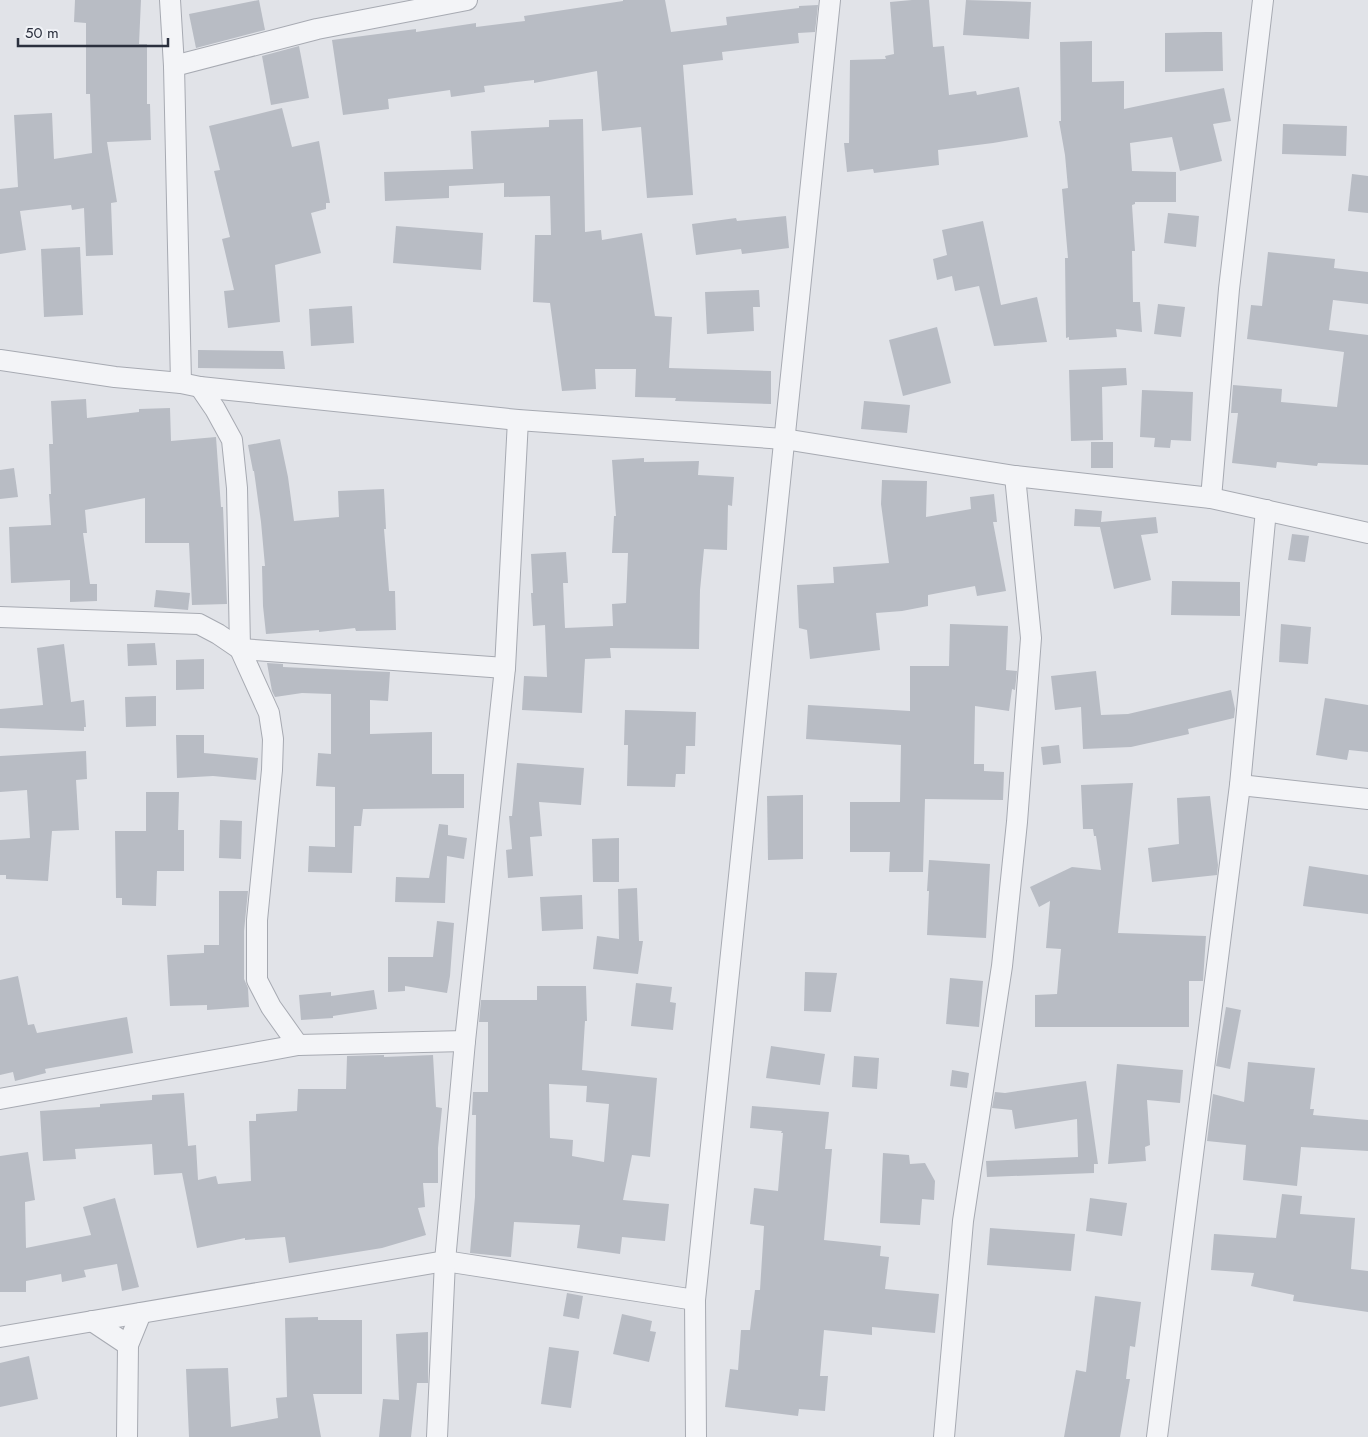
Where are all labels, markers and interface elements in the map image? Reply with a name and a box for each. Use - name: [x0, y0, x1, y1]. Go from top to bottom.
- scale bar: [18, 15, 168, 47]
- text: 50 m: [25, 22, 59, 44]

